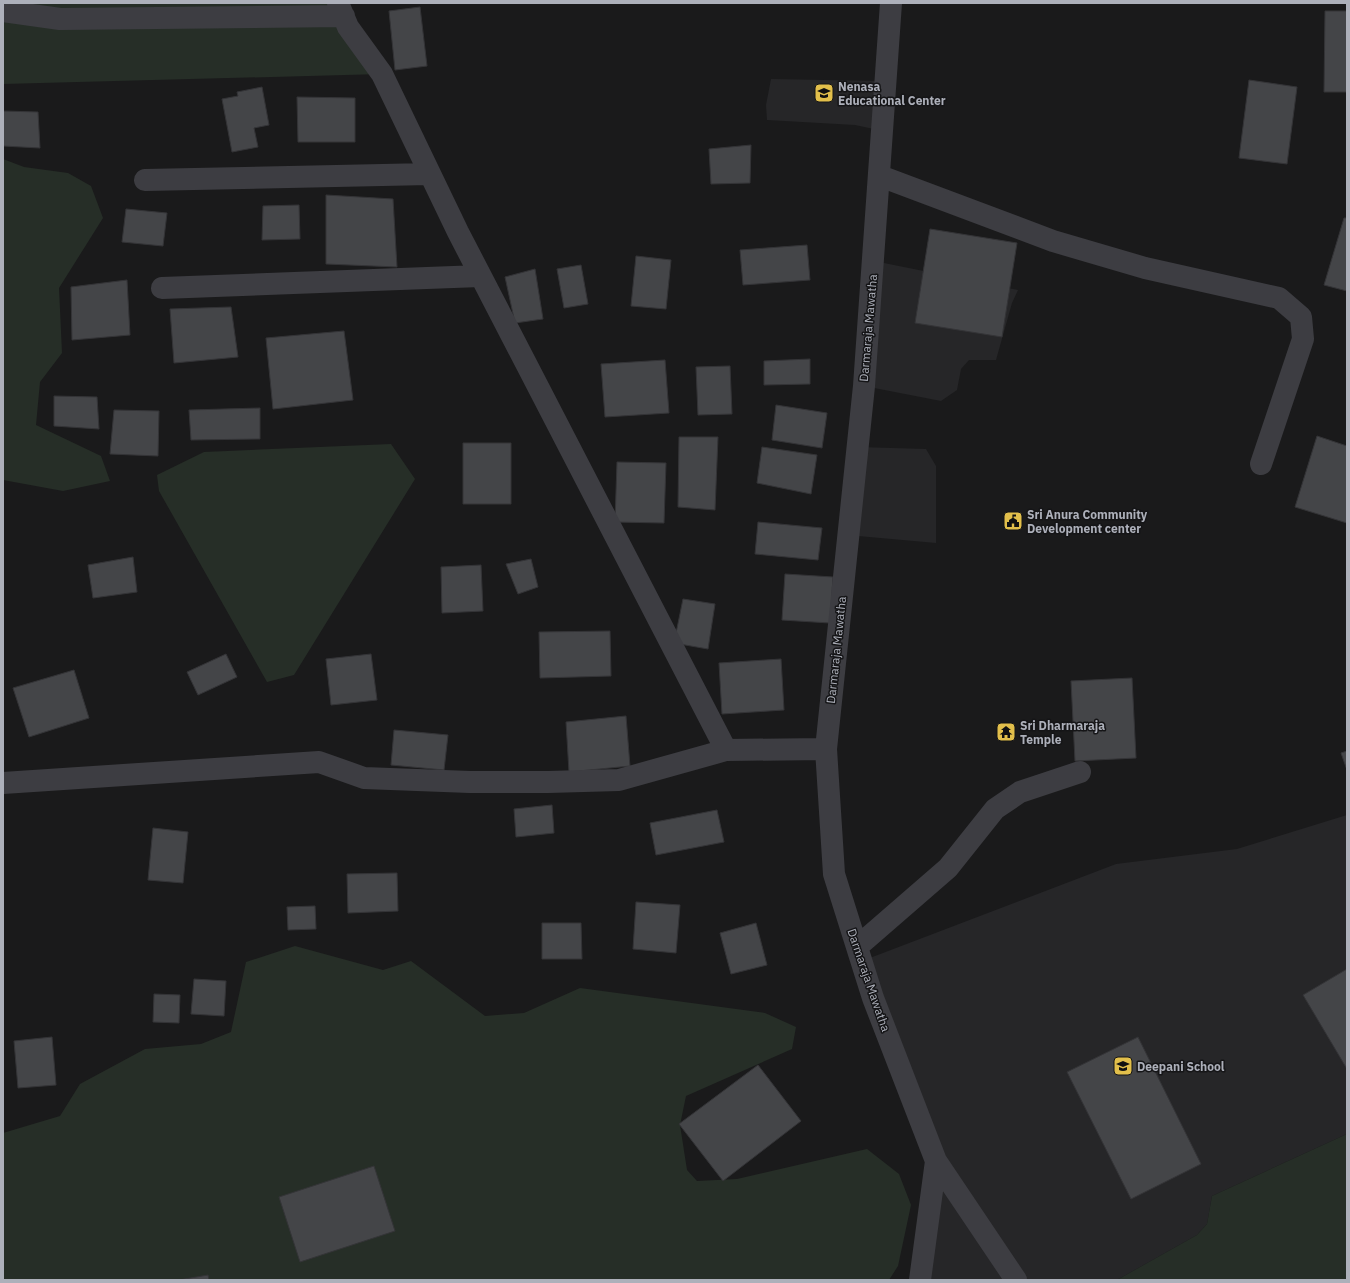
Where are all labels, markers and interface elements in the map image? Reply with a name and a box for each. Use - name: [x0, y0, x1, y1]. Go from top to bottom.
- place label: Nenasa Educational Center: [838, 79, 946, 108]
- school or university icon: Nenasa Educational Center: [813, 82, 835, 104]
- street label: Darmaraja Mawatha: [856, 273, 880, 382]
- place label: Sri Anura Community Development center: [1027, 507, 1148, 536]
- public building icon: Sri Anura Community Development center: [1002, 510, 1024, 532]
- street label: Darmaraja Mawatha: [823, 595, 849, 704]
- place label: Sri Dharmaraja Temple: [1020, 718, 1105, 747]
- temple icon: Sri Dharmaraja Temple: [995, 721, 1017, 743]
- street label: Darmaraja Mawatha: [844, 927, 894, 1034]
- school or university icon: Deepani School: [1112, 1055, 1134, 1077]
- place label: Deepani School: [1137, 1059, 1225, 1074]

